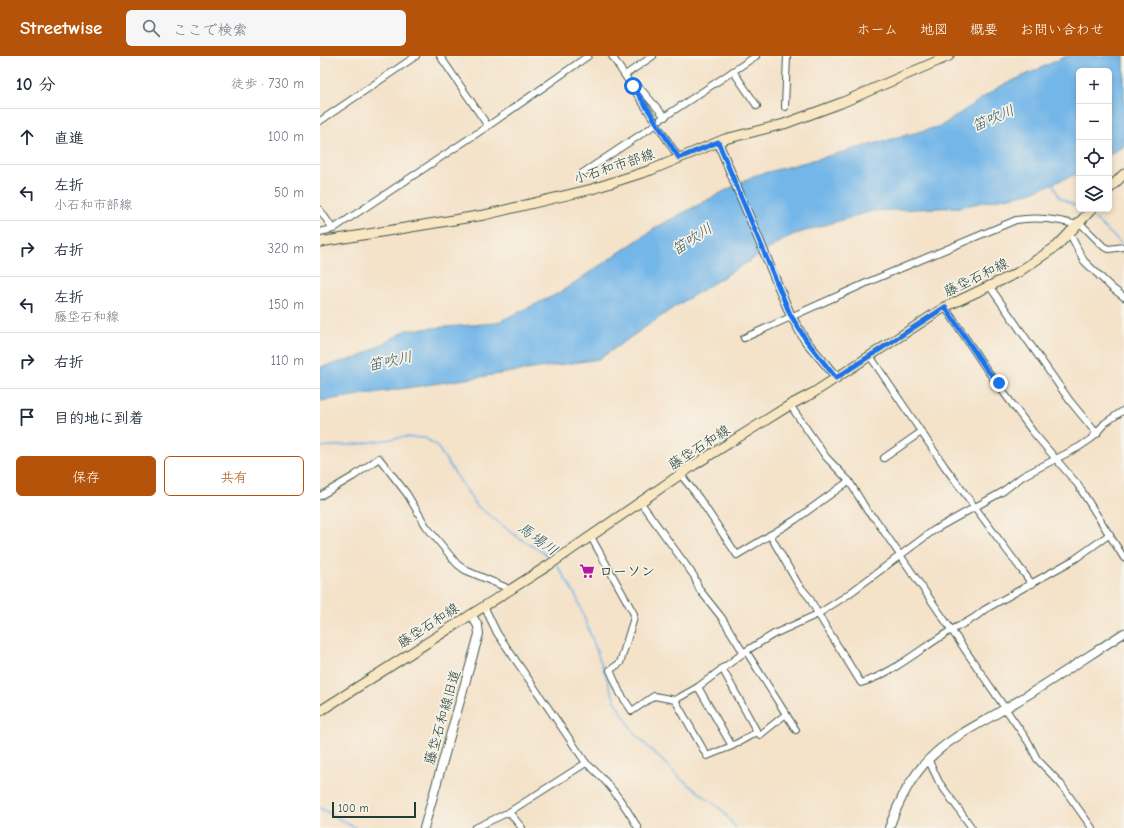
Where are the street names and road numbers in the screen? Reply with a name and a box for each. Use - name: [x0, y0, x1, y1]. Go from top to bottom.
- street label: 小石和市部線: [572, 145, 657, 188]
- street label: 藤垈石和線: [941, 254, 1011, 300]
- street label: 藤垈石和線: [665, 421, 733, 474]
- street label: 藤垈石和線: [394, 599, 462, 652]
- street label: 藤垈石和線旧道: [421, 668, 464, 767]

